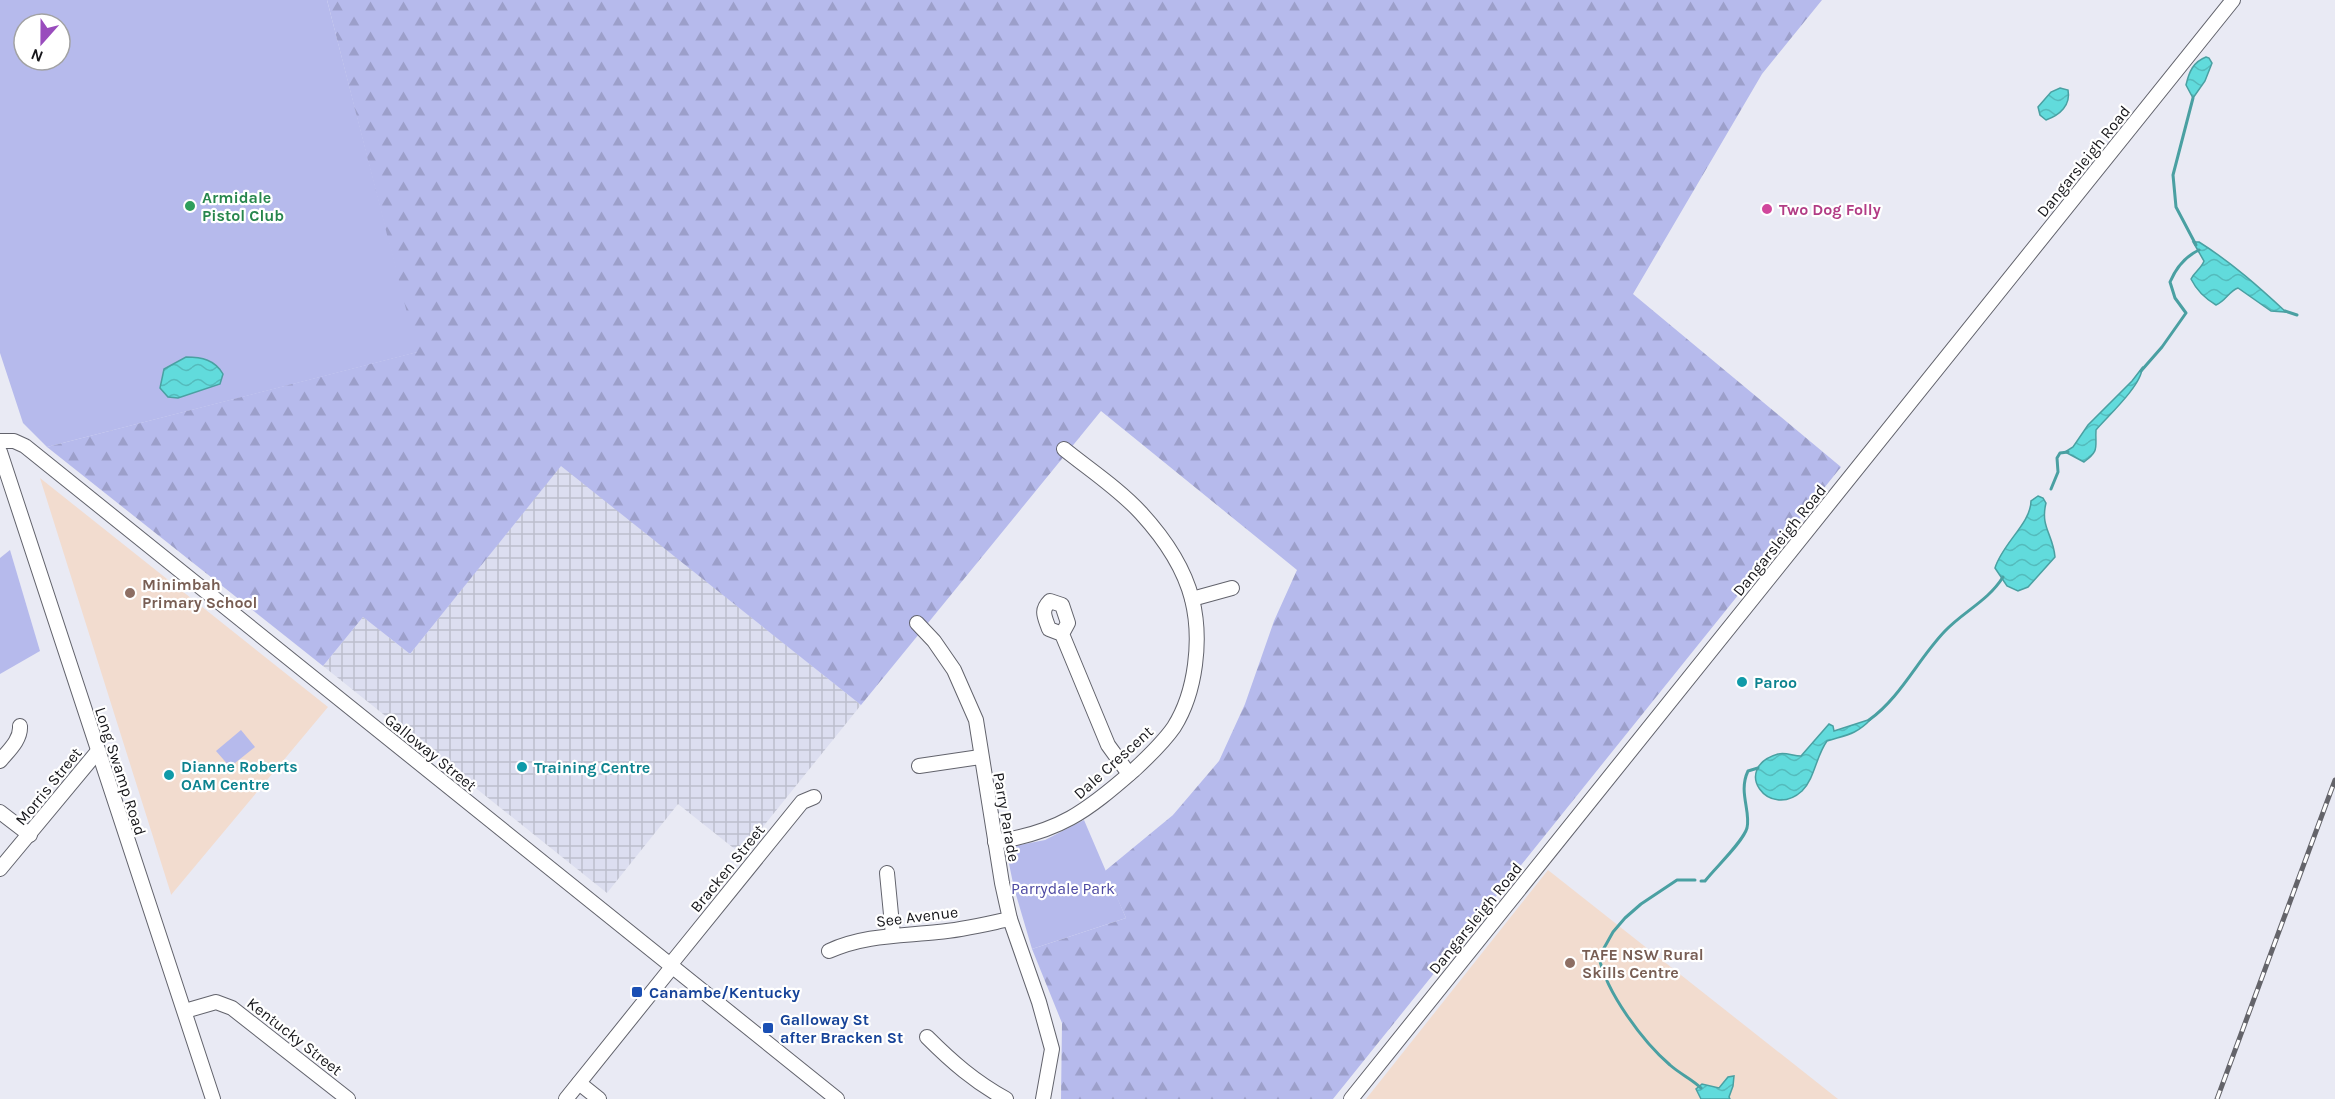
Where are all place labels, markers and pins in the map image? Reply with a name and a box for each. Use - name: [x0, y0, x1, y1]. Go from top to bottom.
- place label: Armidale Pistol Club: [202, 188, 284, 225]
- marker: Armidale Pistol Club: [183, 199, 197, 213]
- place label: Two Dog Folly: [1779, 200, 1881, 219]
- marker: Two Dog Folly: [1760, 202, 1774, 216]
- place label: Minimbah Primary School: [142, 575, 257, 612]
- marker: Minimbah Primary School: [123, 586, 137, 600]
- place label: Paroo: [1754, 673, 1797, 692]
- marker: Paroo: [1735, 675, 1749, 689]
- place label: Dianne Roberts OAM Centre: [181, 757, 298, 794]
- place label: Training Centre: [534, 758, 650, 777]
- marker: Training Centre: [515, 760, 529, 774]
- marker: Dianne Roberts OAM Centre: [162, 768, 176, 782]
- place label: TAFE NSW Rural Skills Centre: [1582, 945, 1704, 982]
- marker: TAFE NSW Rural Skills Centre: [1563, 956, 1577, 970]
- place label: Canambe/Kentucky: [649, 983, 800, 1002]
- marker: Canambe/Kentucky: [630, 985, 644, 999]
- place label: Galloway St after Bracken St: [780, 1010, 903, 1047]
- marker: Galloway St after Bracken St: [761, 1021, 775, 1035]

